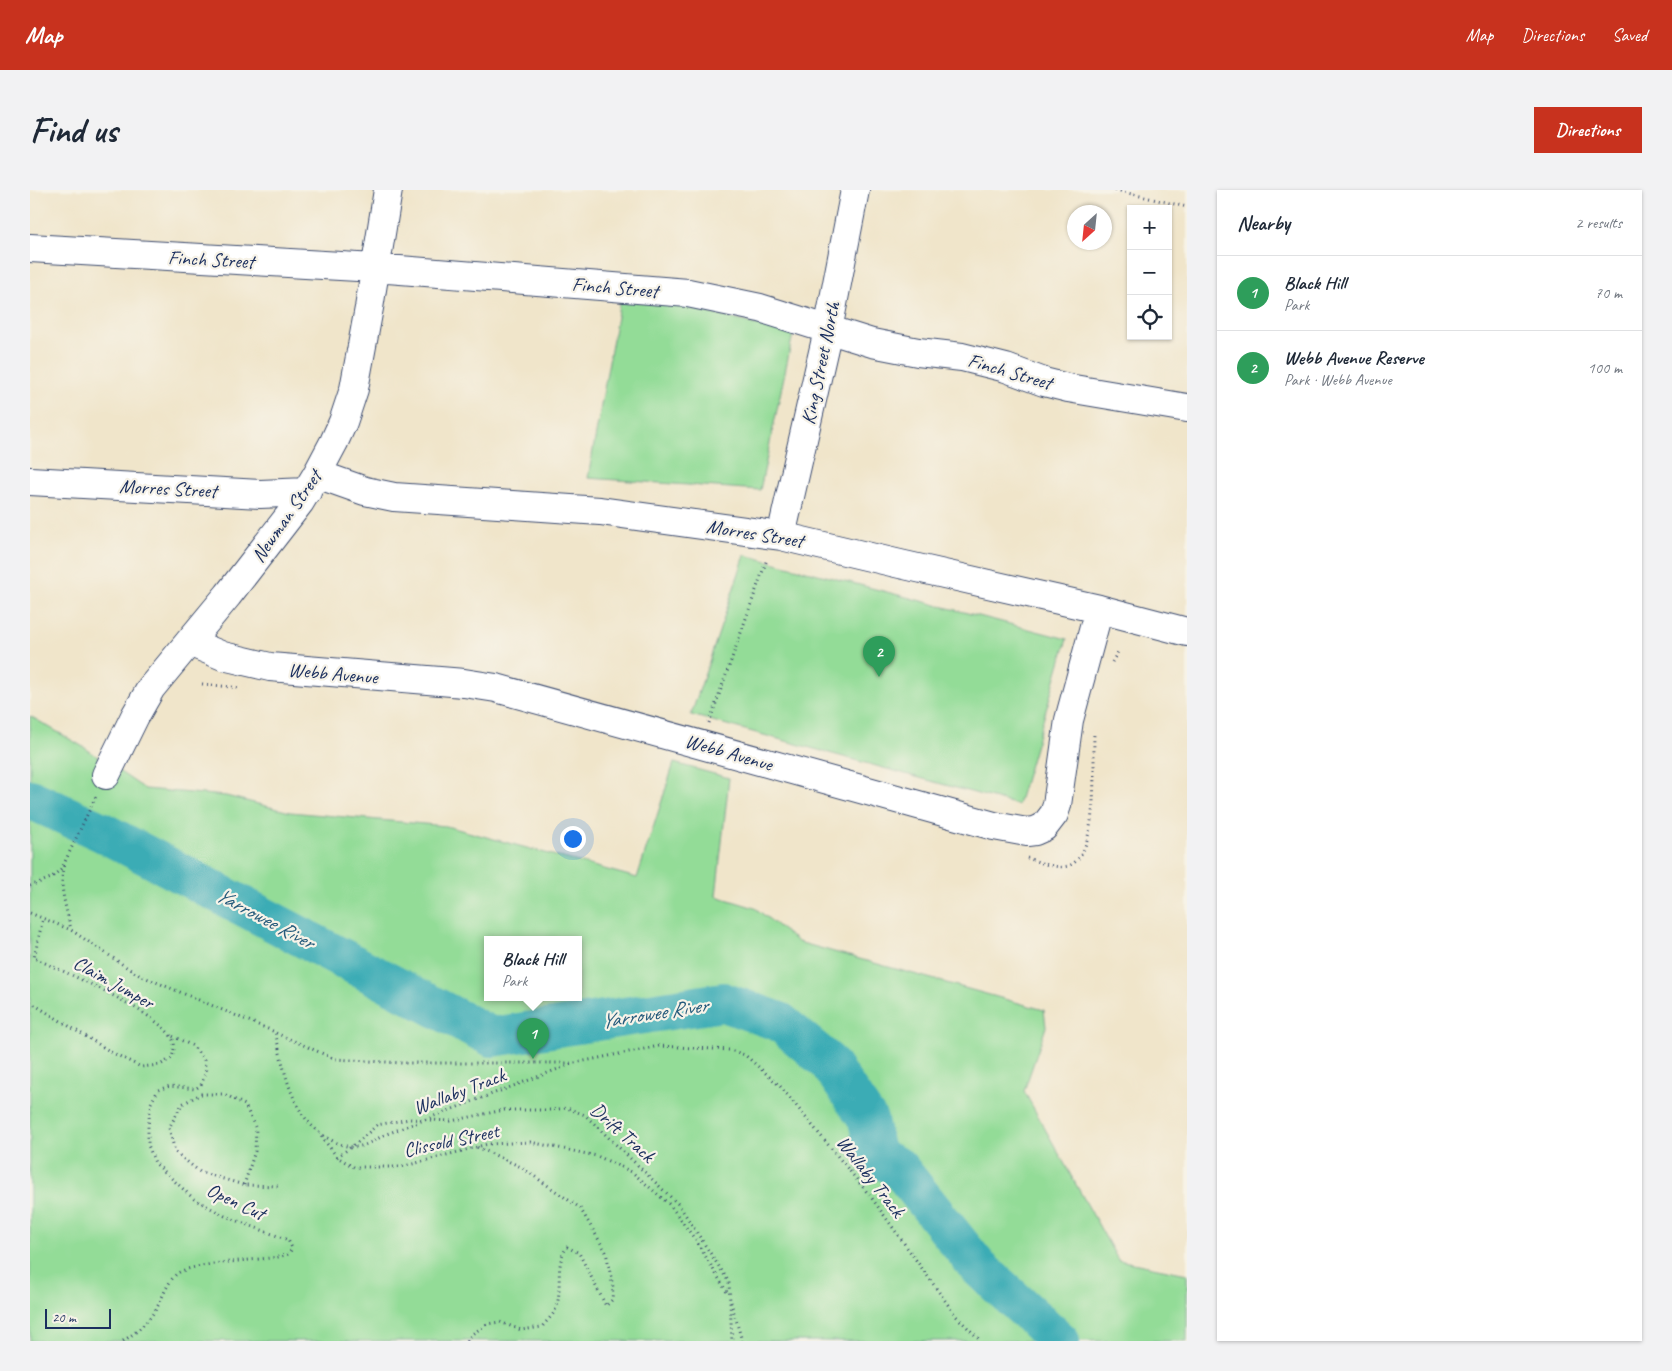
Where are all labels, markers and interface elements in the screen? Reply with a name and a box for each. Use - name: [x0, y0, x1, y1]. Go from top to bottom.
- text: Map: [25, 20, 62, 50]
- text: Map: [1466, 24, 1493, 46]
- text: Directions: [1521, 24, 1584, 46]
- text: Saved: [1612, 24, 1647, 46]
- button: Directions: [1534, 107, 1642, 153]
- text: Find us: [30, 108, 117, 153]
- north arrow: [1067, 205, 1112, 250]
- map controls: [1127, 205, 1172, 340]
- button: +: [1127, 205, 1172, 250]
- text: Nearby: [1237, 210, 1290, 236]
- text: 2 results: [1575, 213, 1622, 233]
- street label: Finch Street: [167, 245, 258, 274]
- button: −: [1127, 250, 1172, 295]
- street label: Finch Street: [571, 271, 662, 304]
- text: Black Hill: [1284, 271, 1346, 295]
- text: 1: [1249, 283, 1257, 303]
- text: 70 m: [1595, 283, 1622, 303]
- button: locate: [1127, 295, 1172, 340]
- text: Park: [1284, 295, 1309, 315]
- street label: King Street North: [795, 299, 846, 427]
- text: Webb Avenue Reserve: [1284, 346, 1424, 370]
- street label: Finch Street: [965, 348, 1058, 396]
- text: 2: [1249, 358, 1257, 378]
- text: 100 m: [1588, 358, 1622, 378]
- text: Park · Webb Avenue: [1284, 370, 1392, 390]
- street label: Newman Street: [246, 463, 329, 567]
- street label: Morres Street: [119, 473, 221, 504]
- street label: Morres Street: [705, 514, 808, 554]
- pin: 2: [863, 636, 895, 677]
- street label: Webb Avenue: [287, 657, 380, 690]
- street label: Webb Avenue: [682, 728, 777, 777]
- your location: [560, 826, 586, 852]
- water label: Yarrowee River: [212, 881, 321, 956]
- popup: [484, 936, 582, 1001]
- text: Black Hill: [502, 947, 564, 971]
- street label: Claim Jumper: [69, 950, 160, 1016]
- text: Park: [502, 971, 527, 991]
- water label: Yarrowee River: [599, 991, 712, 1034]
- pin: 1: [517, 1018, 549, 1059]
- street label: Wallaby Track: [410, 1062, 510, 1120]
- street label: Drift Track: [586, 1097, 661, 1169]
- street label: Clissold Street: [401, 1118, 503, 1163]
- street label: Wallaby Track: [831, 1131, 911, 1223]
- street label: Open Cut: [203, 1177, 272, 1227]
- scale bar: [45, 1306, 111, 1329]
- text: 20 m: [52, 1309, 76, 1326]

